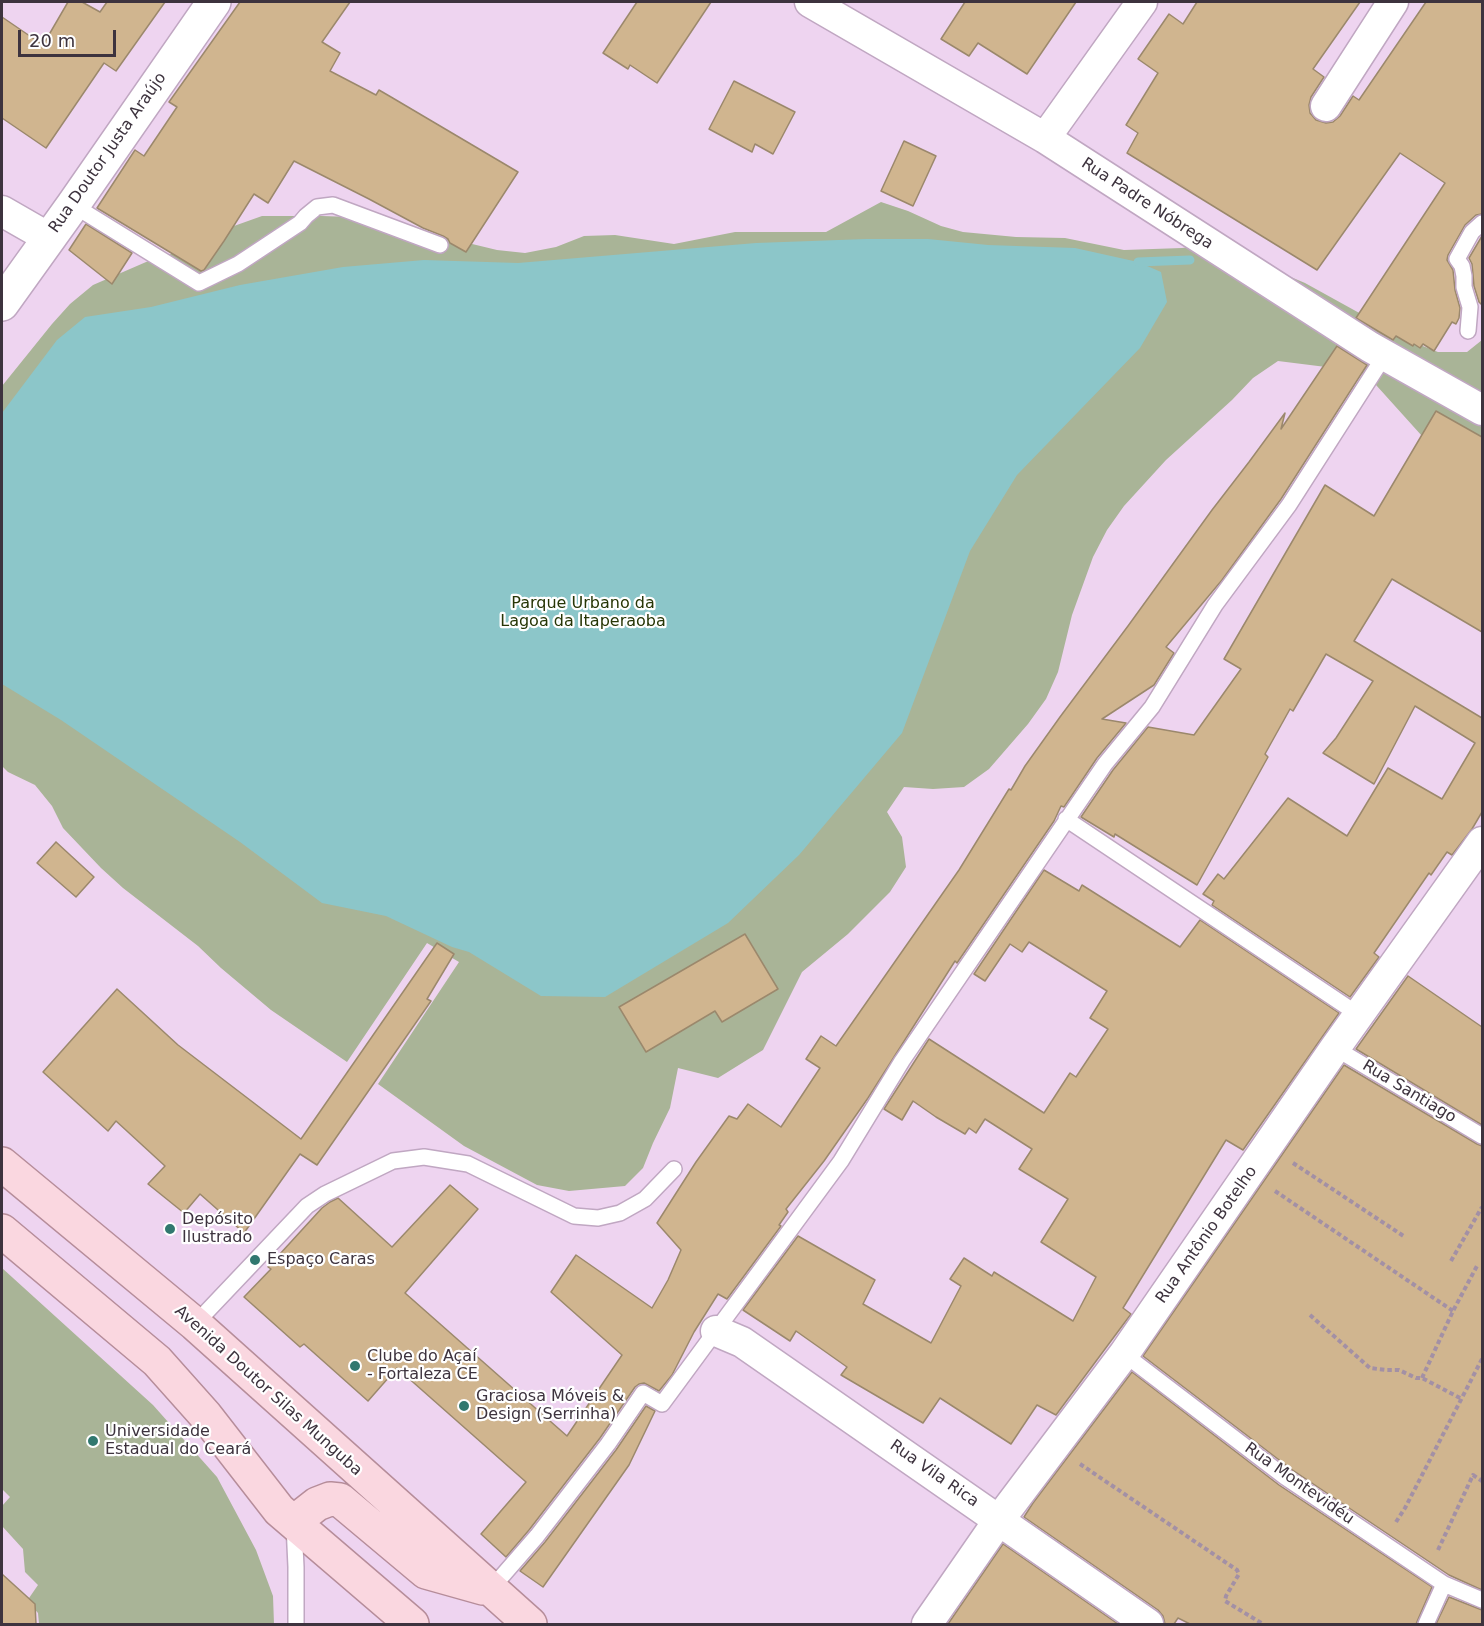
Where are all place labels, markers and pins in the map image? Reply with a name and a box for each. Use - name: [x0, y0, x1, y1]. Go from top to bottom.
- place label: Depósito Ilustrado: [182, 1210, 253, 1248]
- marker: Depósito Ilustrado: [163, 1222, 177, 1236]
- place label: Espaço Caras: [267, 1250, 375, 1270]
- marker: Espaço Caras: [248, 1253, 262, 1267]
- place label: Clube do Açaí - Fortaleza CE: [367, 1347, 478, 1385]
- marker: Clube do Açaí - Fortaleza CE: [348, 1359, 362, 1373]
- place label: Graciosa Móveis & Design (Serrinha): [476, 1387, 624, 1425]
- marker: Graciosa Móveis & Design (Serrinha): [457, 1399, 471, 1413]
- place label: Universidade Estadual do Ceará: [105, 1422, 251, 1460]
- marker: Universidade Estadual do Ceará: [86, 1434, 100, 1448]

